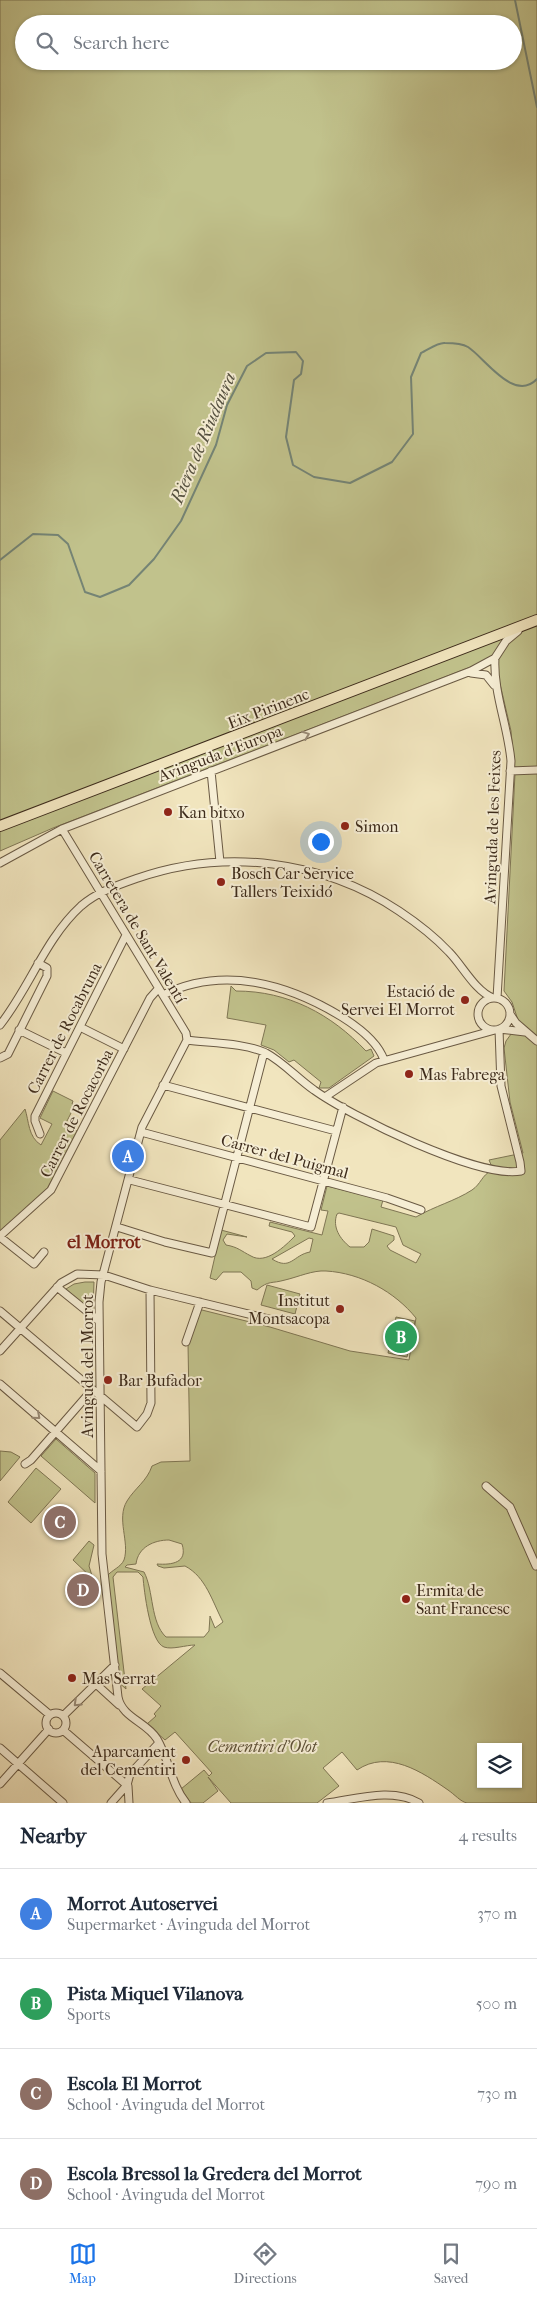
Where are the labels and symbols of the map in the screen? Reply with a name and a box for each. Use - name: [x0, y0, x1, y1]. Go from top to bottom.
- water label: Riera de Riudaura: [166, 370, 241, 508]
- street label: Eix Pirinenc: [225, 684, 312, 733]
- street label: Avinguda d'Europa: [155, 721, 285, 786]
- one-way arrow: [301, 731, 310, 741]
- street label: Avinguda de les Feixes: [480, 750, 505, 905]
- place label: Kan bitxo: [178, 803, 245, 822]
- marker: Kan bitxo: [162, 806, 174, 818]
- place label: Simon: [355, 817, 399, 836]
- marker: Simon: [339, 820, 351, 832]
- your location: [308, 829, 334, 855]
- street label: Carretera de Sant Valentí: [85, 848, 191, 1007]
- place label: Bosch Car Service Tallers Teixidó: [231, 864, 354, 901]
- marker: Bosch Car Service Tallers Teixidó: [215, 876, 227, 888]
- street label: Carrer de Rocabruna: [23, 959, 106, 1097]
- place label: Estació de Servei El Morrot: [341, 982, 455, 1019]
- marker: Estació de Servei El Morrot: [459, 994, 471, 1006]
- street label: Carrer de Rocacorba: [36, 1045, 117, 1181]
- place label: Mas Fabrega: [419, 1065, 506, 1084]
- marker: Mas Fabrega: [403, 1068, 415, 1080]
- street label: Carrer del Puigmal: [219, 1130, 351, 1183]
- pin: A: [112, 1137, 144, 1175]
- district label: el Morrot: [67, 1232, 141, 1253]
- place label: Institut Montsacopa: [248, 1291, 331, 1328]
- street label: Avinguda del Morrot: [78, 1294, 97, 1439]
- marker: Institut Montsacopa: [334, 1303, 346, 1315]
- pin: B: [385, 1318, 417, 1356]
- place label: Bar Bufador: [118, 1371, 202, 1390]
- marker: Bar Bufador: [102, 1374, 114, 1386]
- one-way arrow: [31, 1410, 40, 1419]
- pin: C: [44, 1503, 76, 1541]
- pin: D: [67, 1571, 99, 1609]
- place label: Ermita de Sant Francesc: [416, 1581, 510, 1618]
- marker: Ermita de Sant Francesc: [400, 1593, 412, 1605]
- place label: Mas Serrat: [82, 1669, 157, 1688]
- marker: Mas Serrat: [66, 1672, 78, 1684]
- one-way arrow: [73, 1697, 82, 1706]
- park label: Cementiri d'Olot: [207, 1737, 318, 1756]
- place label: Aparcament del Cementiri: [81, 1742, 176, 1779]
- marker: Aparcament del Cementiri: [180, 1754, 192, 1766]

